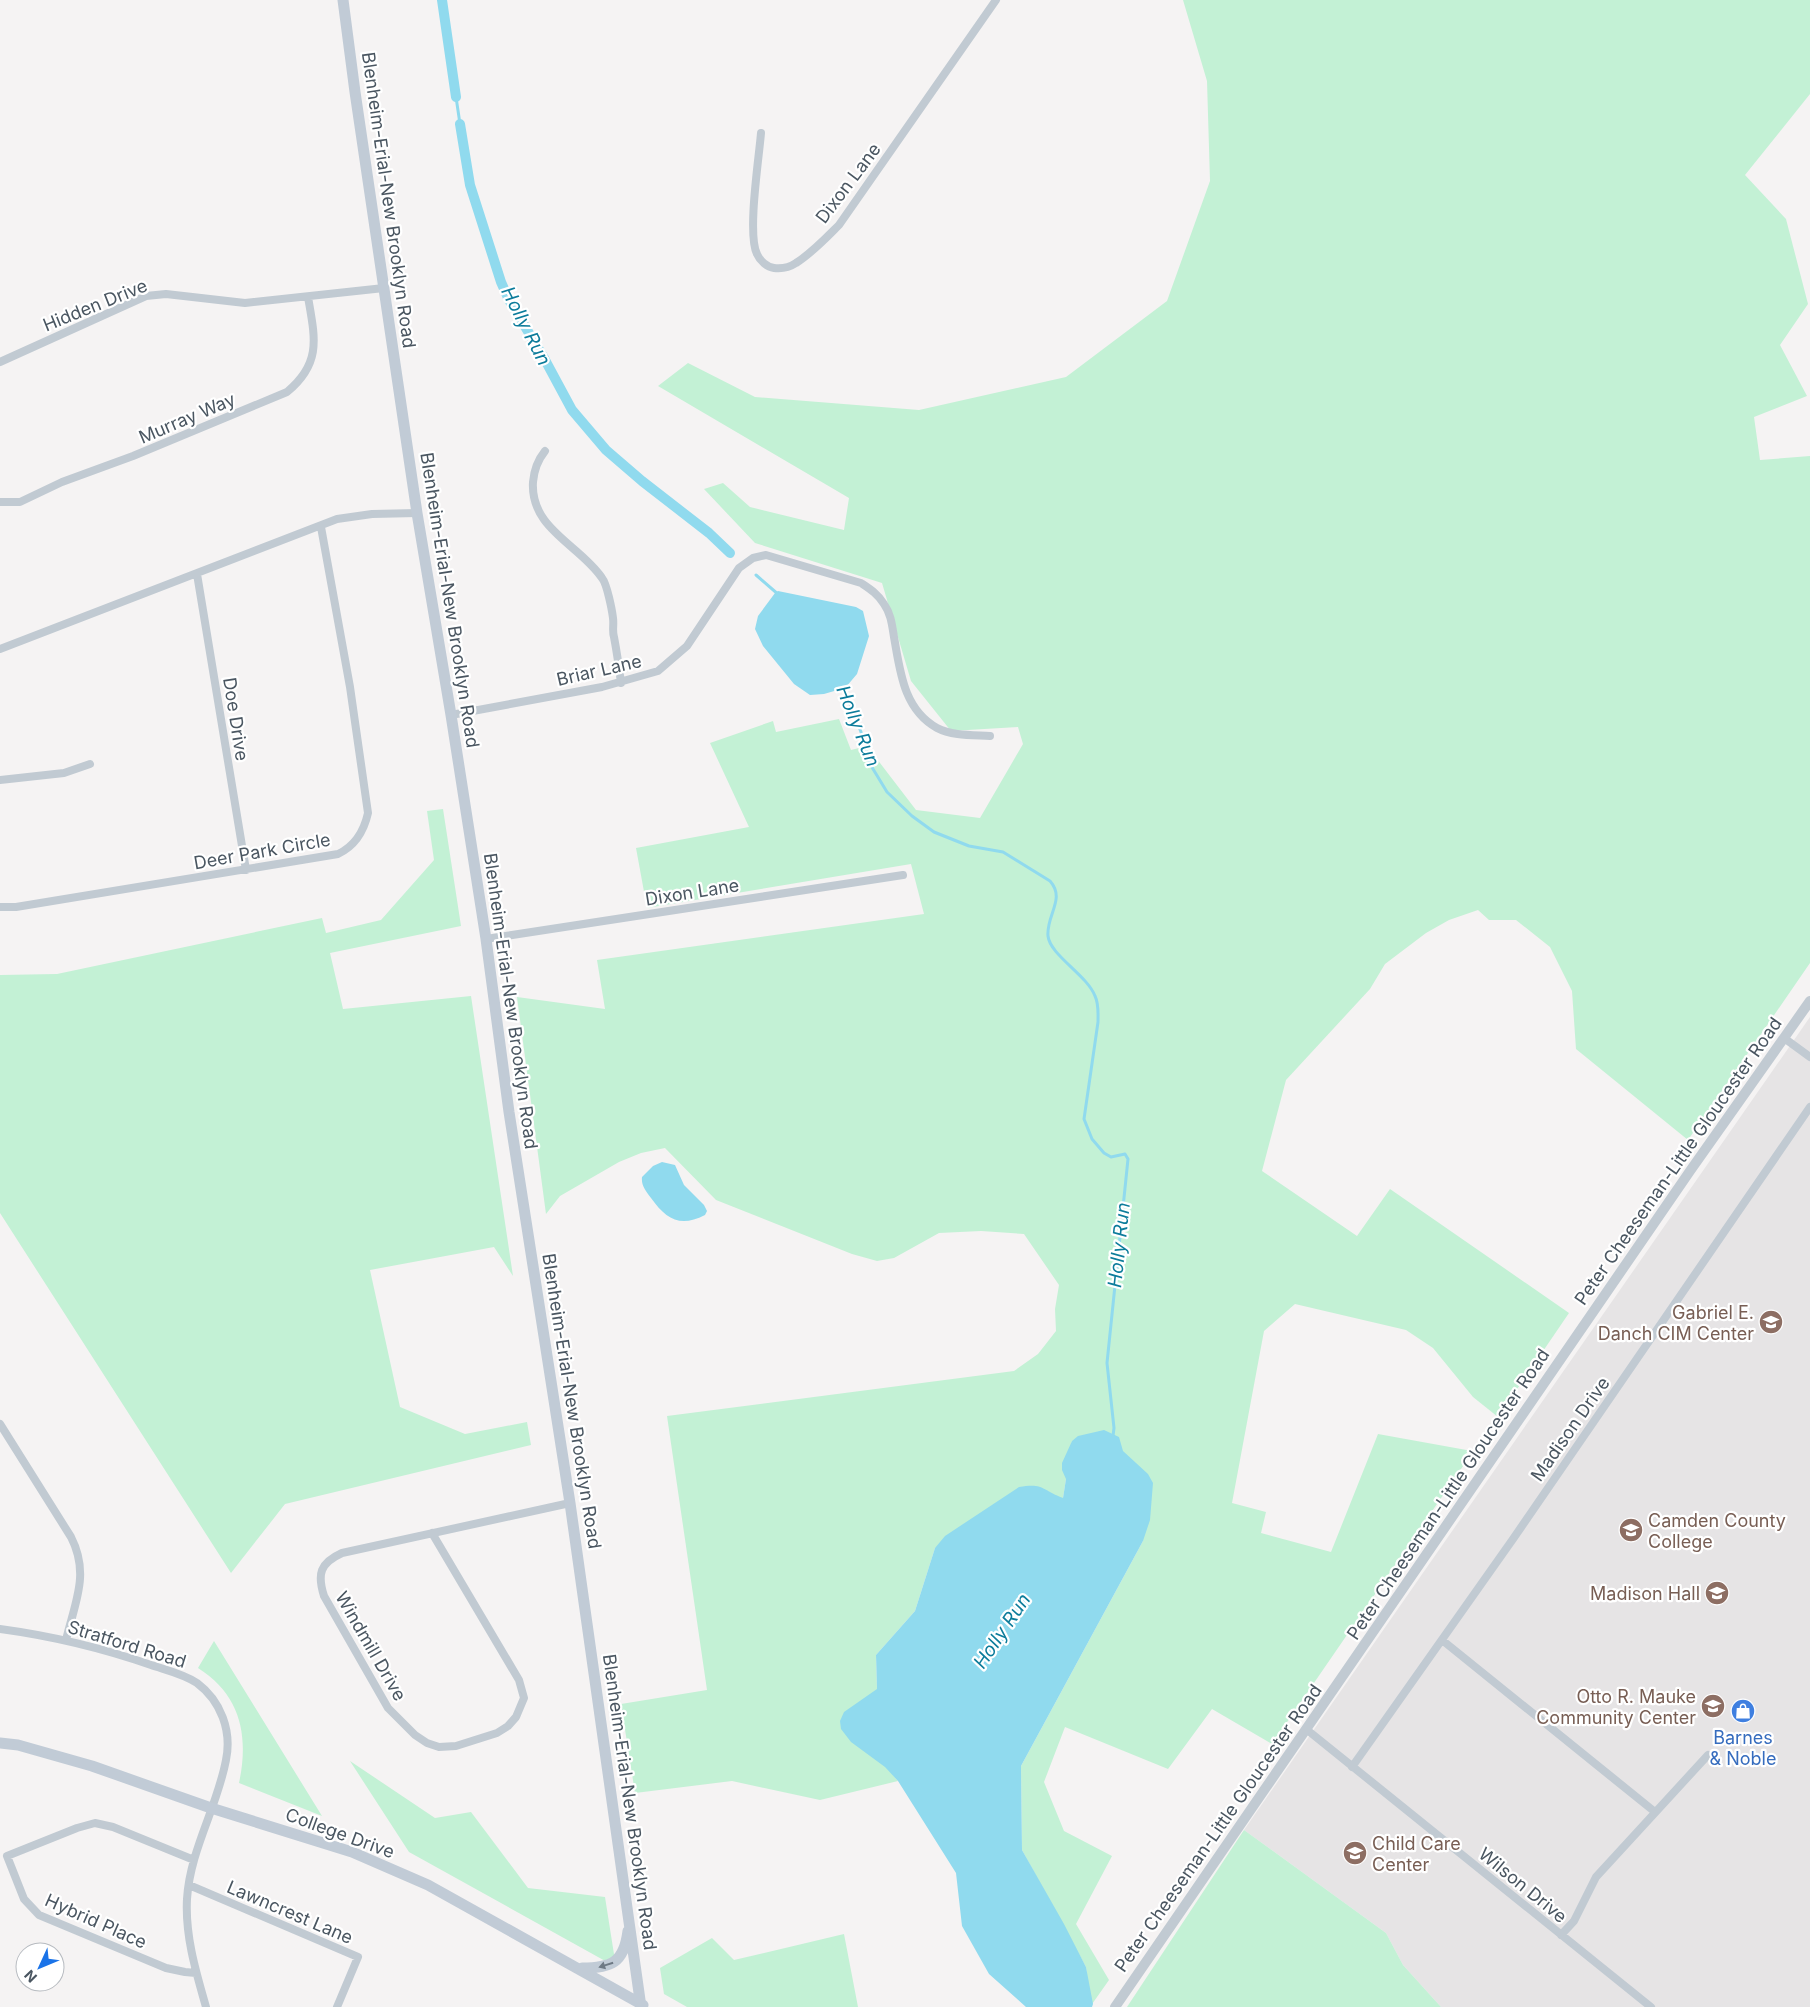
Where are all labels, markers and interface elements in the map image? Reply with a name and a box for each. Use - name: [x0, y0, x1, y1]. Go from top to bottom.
- street label: Blenheim-Erial-New Brooklyn Road: [358, 51, 420, 349]
- street label: Dixon Lane: [811, 139, 885, 227]
- street label: Hidden Drive: [40, 275, 150, 335]
- water label: Holly Run: [496, 283, 556, 369]
- street label: Murray Way: [136, 388, 238, 448]
- street label: Blenheim-Erial-New Brooklyn Road: [416, 451, 484, 749]
- street label: Briar Lane: [554, 650, 644, 690]
- street label: Doe Drive: [219, 676, 253, 762]
- water label: Holly Run: [831, 682, 885, 770]
- street label: Deer Park Circle: [192, 829, 332, 873]
- street label: Blenheim-Erial-New Brooklyn Road: [480, 852, 542, 1150]
- street label: Dixon Lane: [644, 874, 740, 910]
- street label: Peter Cheeseman-Little Gloucester Road: [1570, 1013, 1786, 1309]
- water label: Holly Run: [1103, 1201, 1135, 1289]
- street label: Blenheim-Erial-New Brooklyn Road: [538, 1252, 606, 1550]
- place label: Gabriel E. Danch CIM Center: [1598, 1302, 1754, 1344]
- school or university icon: Gabriel E. Danch CIM Center: [1758, 1309, 1784, 1335]
- street label: Peter Cheeseman-Little Gloucester Road: [1342, 1345, 1554, 1643]
- street label: Madison Drive: [1526, 1373, 1614, 1485]
- place label: Camden County College: [1648, 1510, 1786, 1552]
- school or university icon: Camden County College: [1618, 1517, 1644, 1543]
- school or university icon: Madison Hall: [1704, 1580, 1730, 1606]
- place label: Madison Hall: [1590, 1583, 1700, 1604]
- street label: Windmill Drive: [331, 1588, 411, 1704]
- water label: Holly Run: [969, 1589, 1035, 1673]
- street label: Stratford Road: [65, 1616, 189, 1672]
- street label: Blenheim-Erial-New Brooklyn Road: [599, 1653, 661, 1951]
- street label: Peter Cheeseman-Little Gloucester Road: [1110, 1680, 1326, 1976]
- place label: Otto R. Mauke Community Center: [1536, 1686, 1696, 1728]
- school or university icon: Otto R. Mauke Community Center: [1700, 1693, 1726, 1719]
- shop icon: Barnes & Noble: [1730, 1698, 1756, 1724]
- place label: Barnes & Noble: [1710, 1727, 1776, 1769]
- street label: College Drive: [283, 1804, 397, 1862]
- place label: Child Care Center: [1372, 1833, 1461, 1875]
- school or university icon: Child Care Center: [1342, 1840, 1368, 1866]
- street label: Wilson Drive: [1475, 1843, 1571, 1927]
- street label: Lawncrest Lane: [224, 1876, 356, 1948]
- street label: Hybrid Place: [42, 1889, 150, 1953]
- north arrow: [15, 1942, 65, 1992]
- one-way arrow: [598, 1962, 613, 1970]
- text: N: [20, 1967, 40, 1986]

